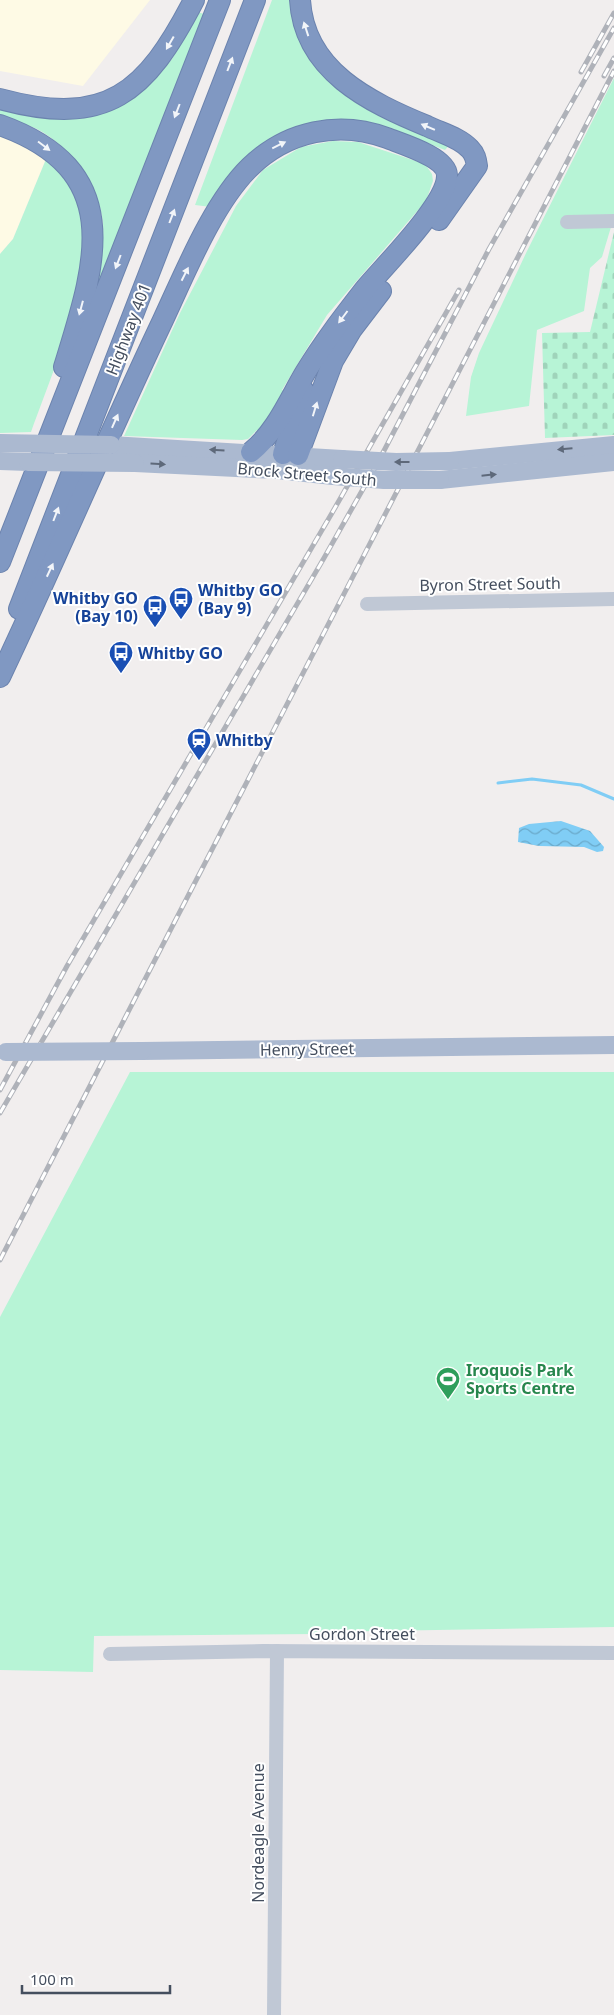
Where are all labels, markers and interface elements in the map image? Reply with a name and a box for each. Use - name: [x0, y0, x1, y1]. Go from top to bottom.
- one-way arrow: [302, 21, 310, 36]
- one-way arrow: [166, 36, 175, 49]
- one-way arrow: [227, 57, 235, 71]
- one-way arrow: [173, 103, 180, 118]
- one-way arrow: [420, 123, 435, 131]
- one-way arrow: [37, 141, 51, 151]
- one-way arrow: [272, 141, 286, 149]
- one-way arrow: [168, 209, 176, 223]
- one-way arrow: [114, 255, 122, 270]
- one-way arrow: [181, 267, 189, 282]
- street label: Highway 401: [100, 280, 156, 378]
- one-way arrow: [77, 300, 85, 315]
- one-way arrow: [338, 310, 348, 324]
- one-way arrow: [311, 401, 319, 416]
- one-way arrow: [112, 414, 120, 428]
- one-way arrow: [209, 446, 225, 454]
- one-way arrow: [557, 446, 573, 454]
- street label: Brock Street South: [237, 457, 377, 491]
- one-way arrow: [394, 458, 410, 466]
- one-way arrow: [150, 460, 166, 468]
- one-way arrow: [481, 471, 497, 479]
- one-way arrow: [52, 506, 60, 521]
- one-way arrow: [47, 563, 55, 577]
- street label: Byron Street South: [419, 572, 561, 596]
- place label: Whitby GO (Bay 9): [198, 579, 283, 619]
- bus stop icon: Whitby GO (Bay 9): [168, 586, 194, 620]
- place label: Whitby GO (Bay 10): [53, 587, 138, 627]
- bus stop icon: Whitby GO (Bay 10): [142, 594, 168, 628]
- bus stop icon: Whitby GO: [108, 640, 134, 674]
- place label: Whitby GO: [138, 642, 223, 664]
- station icon: Whitby: [186, 727, 212, 761]
- place label: Whitby: [216, 729, 273, 751]
- street label: Henry Street: [260, 1037, 355, 1061]
- place label: Iroquois Park Sports Centre: [466, 1359, 575, 1399]
- sports icon: Iroquois Park Sports Centre: [435, 1366, 461, 1400]
- street label: Gordon Street: [309, 1623, 415, 1645]
- street label: Nordeagle Avenue: [247, 1763, 269, 1903]
- scale bar: [22, 1962, 170, 1994]
- text: 100 m: [30, 1969, 74, 1989]

